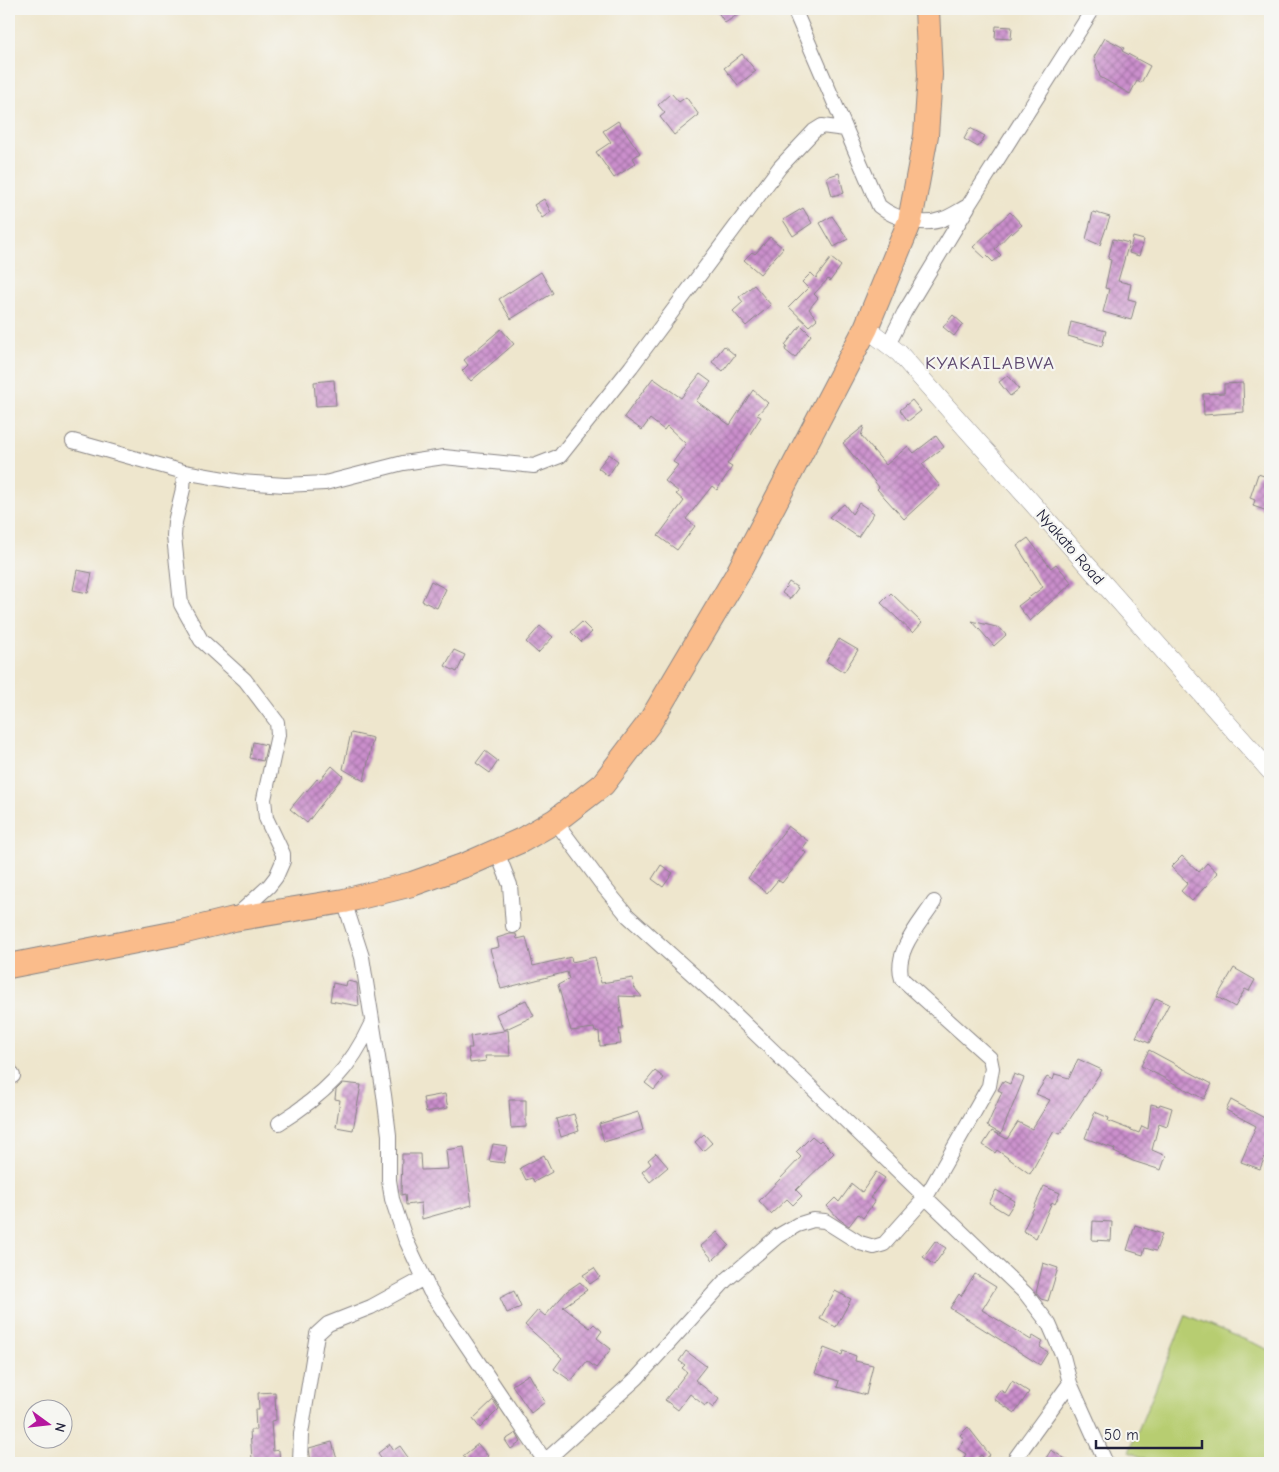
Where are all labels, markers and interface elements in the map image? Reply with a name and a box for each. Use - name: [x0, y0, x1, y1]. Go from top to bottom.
- district label: KYAKAILABWA: [925, 352, 1055, 374]
- street label: Nyakato Road: [1032, 506, 1108, 588]
- north arrow: [22, 1400, 72, 1450]
- scale bar: [1096, 1417, 1203, 1449]
- text: N: [51, 1421, 69, 1434]
- text: 50 m: [1104, 1426, 1139, 1444]

